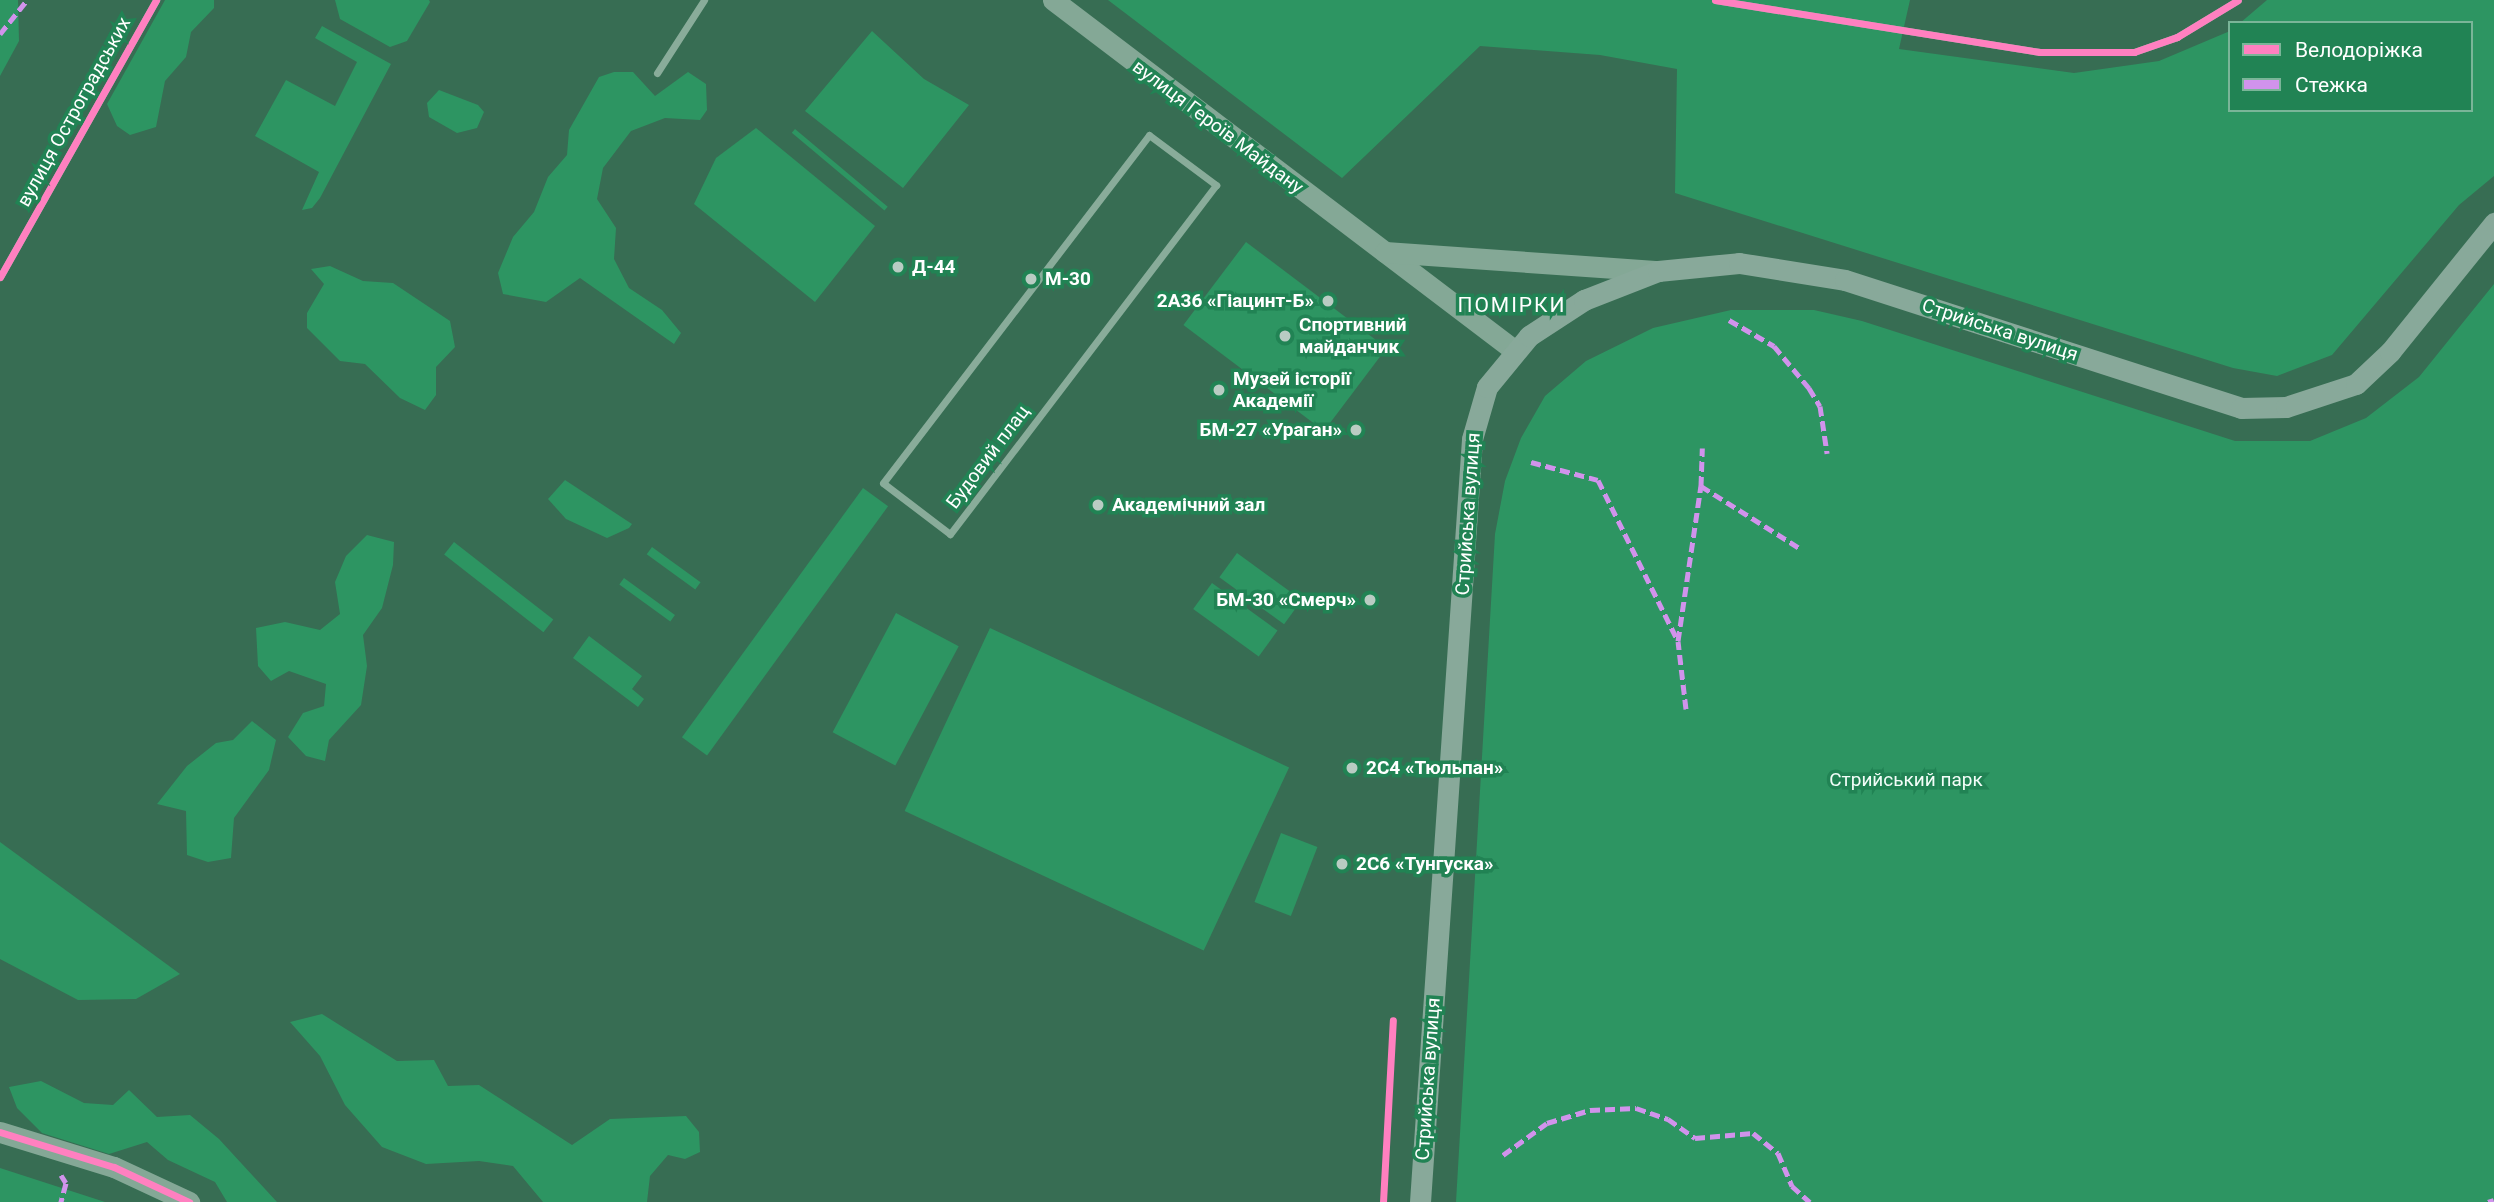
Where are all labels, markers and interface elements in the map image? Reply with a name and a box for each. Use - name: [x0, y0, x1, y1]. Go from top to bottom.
- street label: вулиця Остроградських: [12, 13, 136, 211]
- legend: [2228, 21, 2473, 112]
- text: Велодоріжка: [2295, 38, 2423, 62]
- street label: вулиця Героїв Майдану: [1128, 55, 1308, 199]
- text: Стежка: [2295, 73, 2368, 97]
- place label: Д-44: [912, 256, 955, 278]
- marker: Д-44: [890, 259, 906, 275]
- place label: М-30: [1045, 268, 1091, 290]
- marker: М-30: [1023, 271, 1039, 287]
- place label: 2А36 «Гіацинт-Б»: [1157, 290, 1314, 312]
- district label: ПОМІРКИ: [1458, 292, 1566, 318]
- marker: 2А36 «Гіацинт-Б»: [1320, 293, 1336, 309]
- street label: Стрийська вулиця: [1919, 294, 2081, 366]
- place label: Спортивний майданчик: [1299, 314, 1407, 358]
- marker: Спортивний майданчик: [1277, 328, 1293, 344]
- place label: Музей історії Академії: [1233, 368, 1351, 412]
- marker: Музей історії Академії: [1211, 382, 1227, 398]
- street label: Будовий плац: [942, 401, 1034, 513]
- place label: БМ-27 «Ураган»: [1200, 419, 1342, 441]
- marker: БМ-27 «Ураган»: [1348, 422, 1364, 438]
- street label: Стрийська вулиця: [1451, 432, 1485, 596]
- place label: Академічний зал: [1112, 494, 1265, 516]
- marker: Академічний зал: [1090, 497, 1106, 513]
- place label: БМ-30 «Смерч»: [1216, 589, 1356, 611]
- marker: БМ-30 «Смерч»: [1362, 592, 1378, 608]
- place label: 2С4 «Тюльпан»: [1366, 757, 1503, 779]
- marker: 2С4 «Тюльпан»: [1344, 760, 1360, 776]
- park label: Стрийський парк: [1829, 769, 1983, 791]
- place label: 2С6 «Тунгуска»: [1356, 853, 1493, 875]
- marker: 2С6 «Тунгуска»: [1334, 856, 1350, 872]
- street label: Стрийська вулиця: [1411, 997, 1445, 1161]

